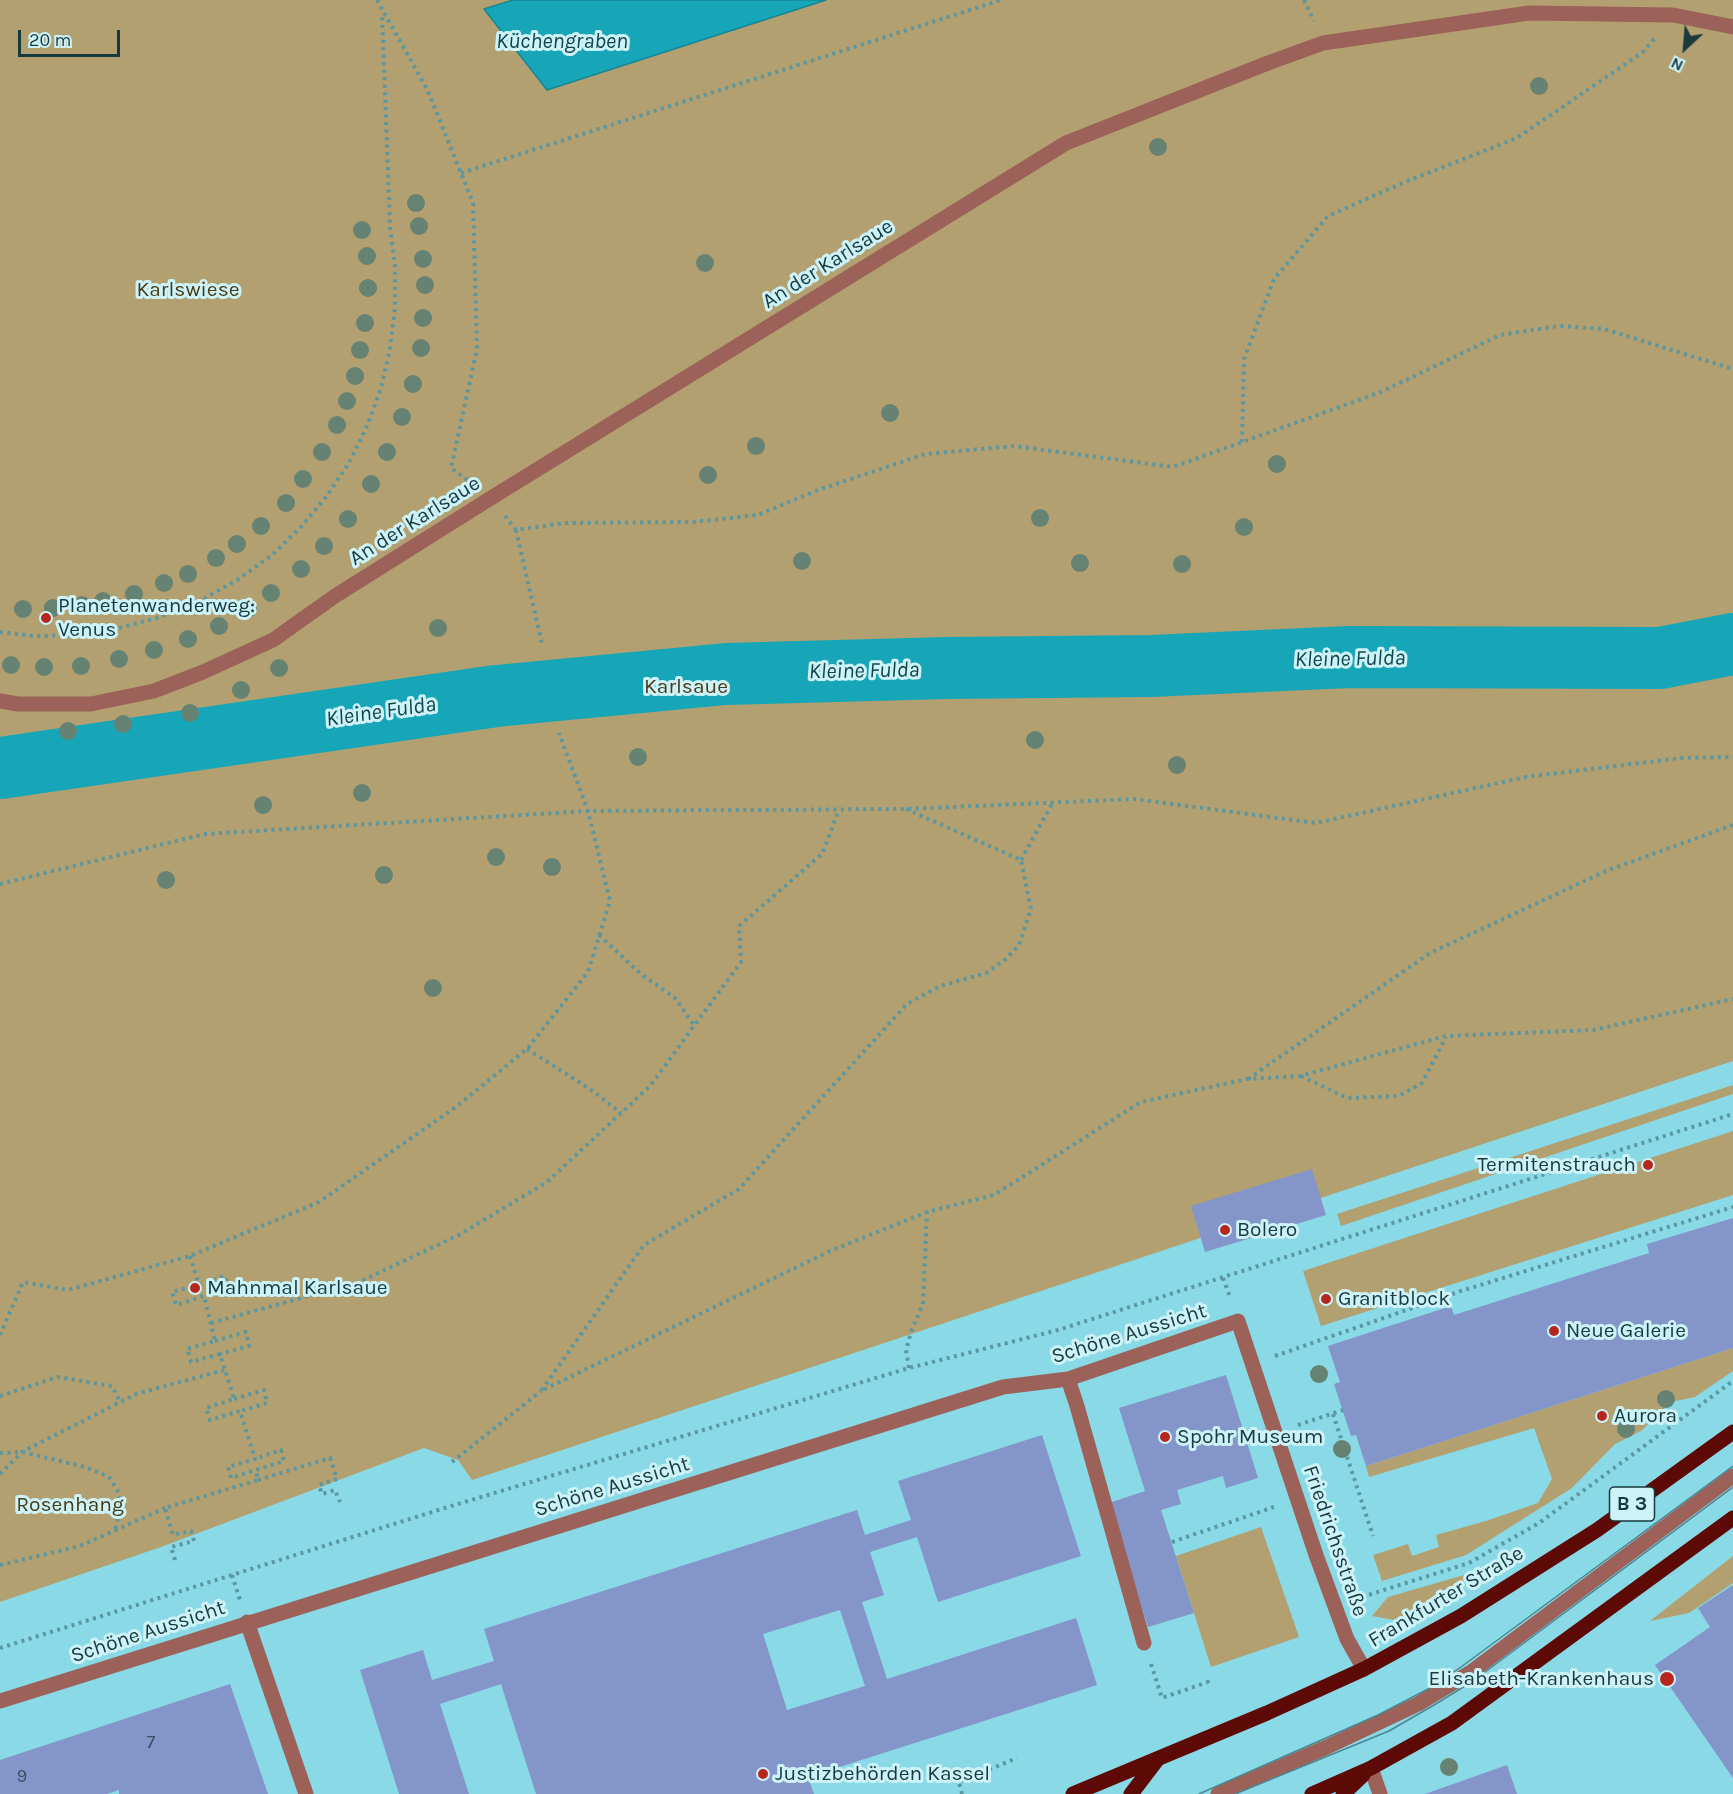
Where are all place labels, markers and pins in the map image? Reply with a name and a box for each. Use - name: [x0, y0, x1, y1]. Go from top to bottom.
- place label: Planetenwanderweg: Venus: [58, 593, 255, 643]
- marker: Planetenwanderweg: Venus: [39, 611, 53, 625]
- place label: Termitenstrauch: [1477, 1152, 1636, 1178]
- marker: Termitenstrauch: [1641, 1158, 1655, 1172]
- place label: Bolero: [1237, 1217, 1297, 1243]
- marker: Bolero: [1218, 1223, 1232, 1237]
- place label: Mahnmal Karlsaue: [207, 1275, 388, 1301]
- marker: Mahnmal Karlsaue: [188, 1281, 202, 1295]
- place label: Granitblock: [1338, 1286, 1450, 1312]
- marker: Granitblock: [1319, 1292, 1333, 1306]
- place label: Neue Galerie: [1566, 1318, 1686, 1344]
- marker: Neue Galerie: [1547, 1324, 1561, 1338]
- place label: Aurora: [1614, 1403, 1677, 1429]
- marker: Aurora: [1595, 1409, 1609, 1423]
- place label: Spohr Museum: [1177, 1424, 1323, 1450]
- marker: Spohr Museum: [1158, 1430, 1172, 1444]
- place label: Elisabeth-Krankenhaus: [1429, 1666, 1654, 1692]
- marker: Elisabeth-Krankenhaus: [1658, 1670, 1676, 1688]
- place label: Justizbehörden Kassel: [775, 1761, 990, 1787]
- marker: Justizbehörden Kassel: [756, 1767, 770, 1781]

